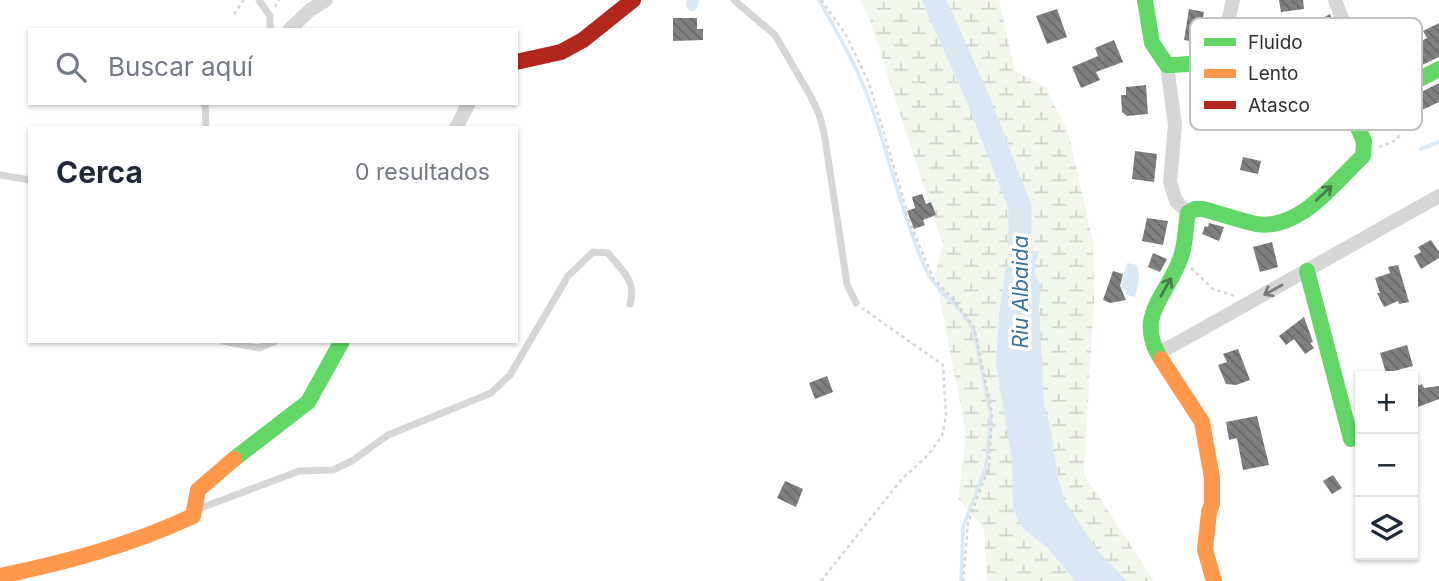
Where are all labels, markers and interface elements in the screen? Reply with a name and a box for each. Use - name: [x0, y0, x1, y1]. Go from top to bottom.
- legend: [1190, 18, 1422, 130]
- search box: [28, 28, 518, 105]
- text: Fluido: [1248, 31, 1303, 54]
- icon: search: [52, 48, 90, 86]
- text: Buscar aquí: [108, 51, 253, 82]
- text: Lento: [1248, 62, 1298, 85]
- text: Atasco: [1248, 94, 1310, 117]
- text: Cerca: [56, 154, 143, 190]
- text: 0 resultados: [355, 158, 490, 186]
- one-way arrow: [1315, 185, 1333, 201]
- water label: Riu Albaida: [1008, 235, 1033, 349]
- one-way arrow: [1159, 277, 1173, 297]
- one-way arrow: [1263, 284, 1284, 297]
- map controls: [1355, 371, 1418, 560]
- button: +: [1355, 371, 1418, 434]
- button: −: [1355, 434, 1418, 497]
- button: layers: [1355, 497, 1418, 560]

